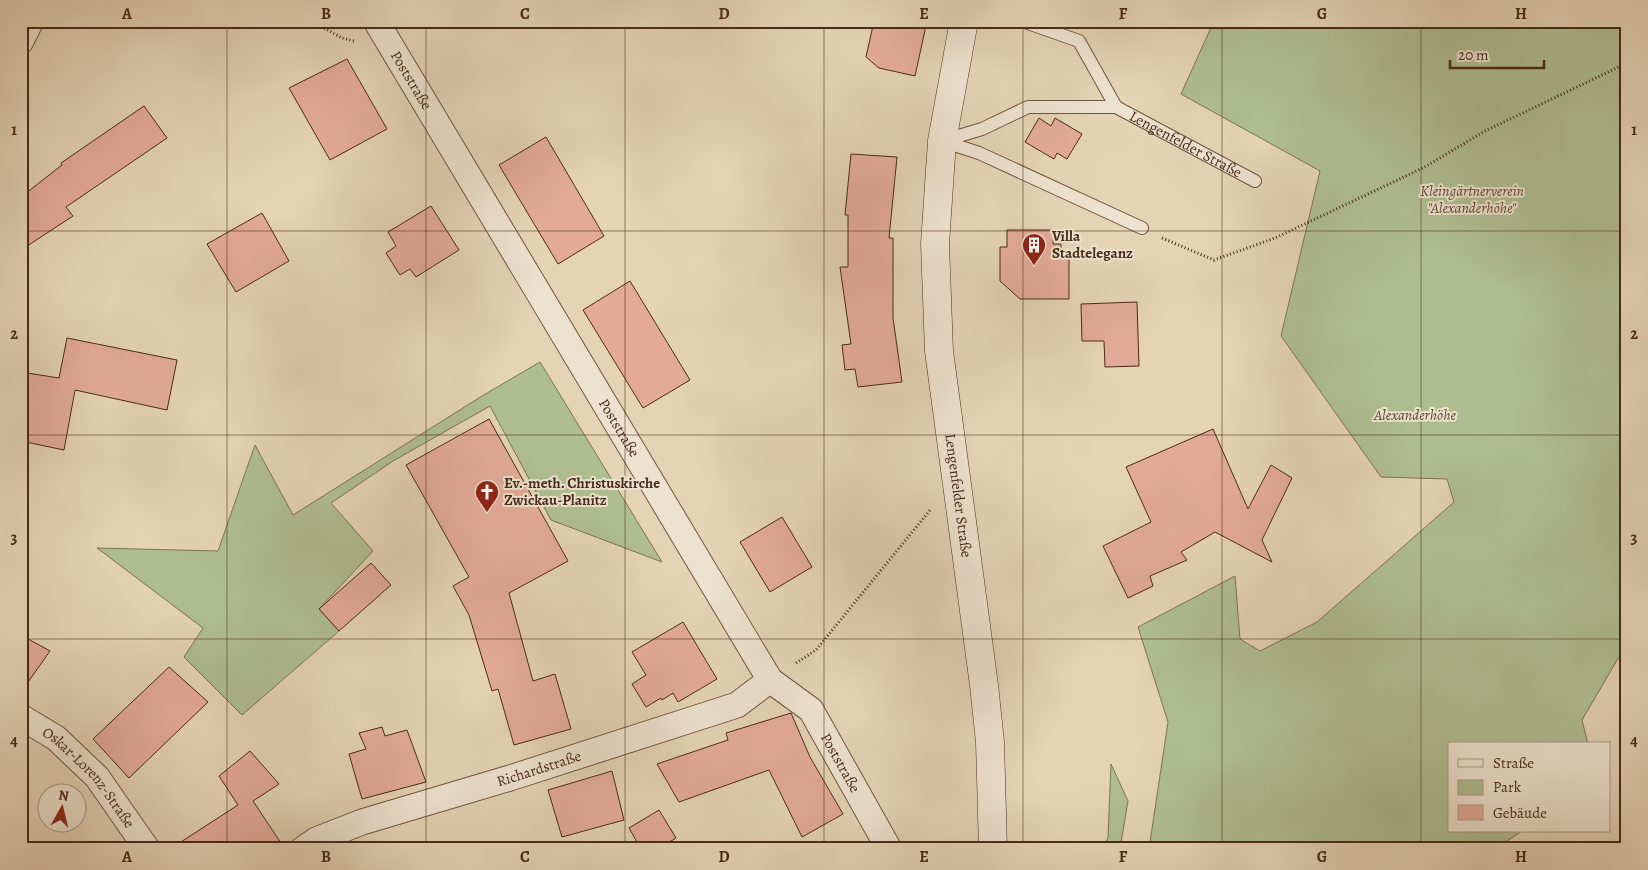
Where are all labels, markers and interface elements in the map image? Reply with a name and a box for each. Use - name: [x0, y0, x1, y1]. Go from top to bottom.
- text: A: [121, 3, 133, 25]
- text: B: [321, 3, 331, 25]
- text: C: [520, 3, 530, 25]
- text: D: [718, 3, 730, 25]
- text: E: [919, 3, 929, 25]
- text: F: [1119, 3, 1128, 25]
- text: G: [1317, 3, 1327, 25]
- text: H: [1515, 3, 1527, 25]
- scale bar: [1450, 38, 1544, 70]
- text: 20 m: [1458, 45, 1489, 65]
- street label: Poststraße: [386, 47, 437, 114]
- street label: Lengenfelder Straße: [1126, 106, 1246, 182]
- text: 1: [11, 119, 17, 141]
- text: 1: [1631, 119, 1637, 141]
- park label: Kleingärtnerverein "Alexanderhöhe": [1420, 181, 1524, 218]
- place label: Villa Stadteleganz: [1051, 226, 1133, 263]
- building icon: Villa Stadteleganz: [1021, 232, 1047, 266]
- text: 2: [10, 323, 18, 345]
- text: 2: [1630, 323, 1638, 345]
- street label: Poststraße: [594, 395, 645, 461]
- park label: Alexanderhöhe: [1373, 405, 1457, 425]
- street label: Lengenfelder Straße: [940, 432, 977, 559]
- place label: Ev.-meth. Christuskirche Zwickau-Planitz: [504, 473, 660, 510]
- church icon: Ev.-meth. Christuskirche Zwickau-Planitz: [474, 479, 500, 513]
- text: 3: [11, 527, 18, 549]
- text: 3: [1631, 527, 1638, 549]
- street label: Oskar-Lorenz-Straße: [39, 722, 140, 832]
- street label: Poststraße: [816, 729, 865, 796]
- text: 4: [10, 730, 18, 752]
- text: 4: [1630, 730, 1638, 752]
- legend: [1448, 742, 1610, 832]
- street label: Richardstraße: [494, 746, 584, 791]
- text: Straße: [1493, 753, 1534, 773]
- text: Park: [1493, 777, 1522, 797]
- north arrow: [38, 782, 88, 832]
- text: N: [57, 786, 70, 806]
- text: Gebäude: [1493, 803, 1547, 823]
- text: A: [121, 846, 133, 868]
- text: B: [321, 846, 331, 868]
- text: C: [520, 846, 530, 868]
- text: D: [718, 846, 730, 868]
- text: E: [919, 846, 929, 868]
- text: F: [1119, 846, 1128, 868]
- text: G: [1317, 846, 1327, 868]
- text: H: [1515, 846, 1527, 868]

